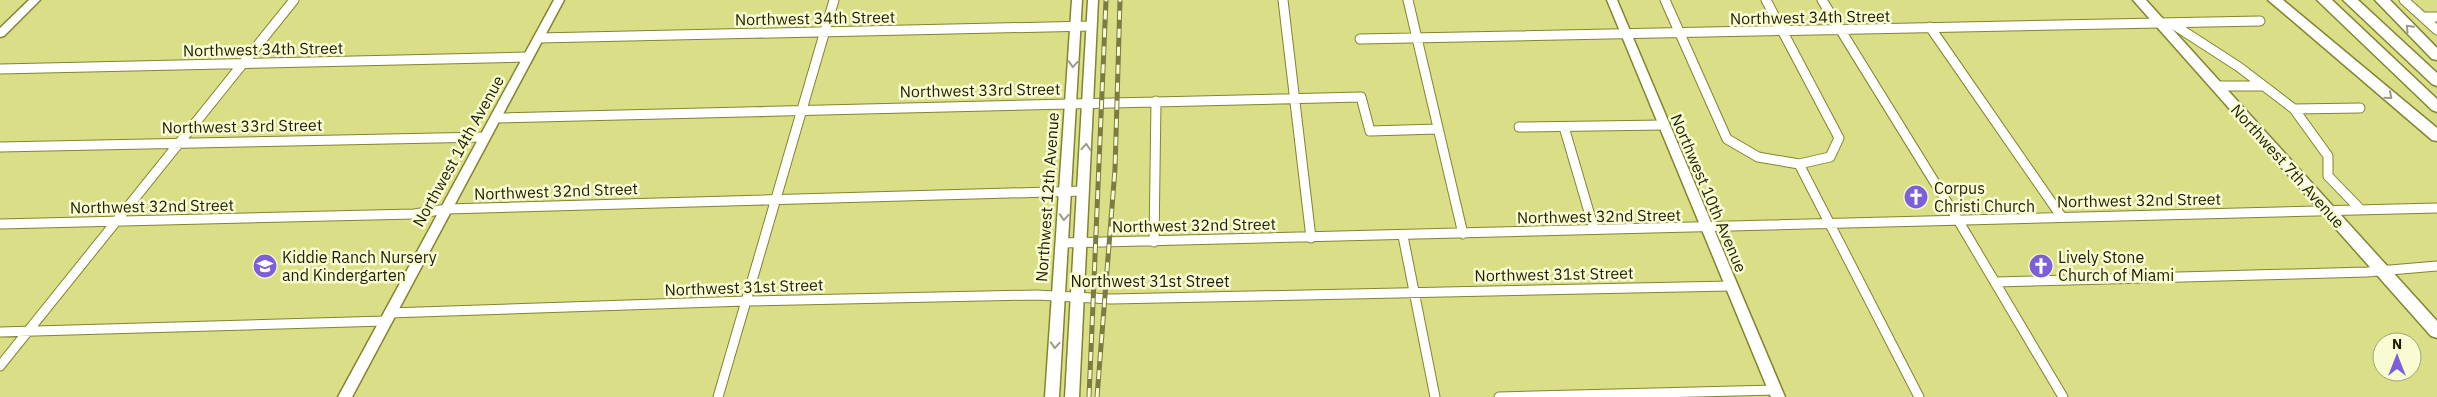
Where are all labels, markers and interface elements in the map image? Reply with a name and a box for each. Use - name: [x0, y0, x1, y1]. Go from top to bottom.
- street label: Northwest 34th Street: [1730, 6, 1890, 28]
- street label: Northwest 34th Street: [735, 7, 895, 29]
- one-way arrow: [2406, 25, 2415, 34]
- street label: Northwest 34th Street: [183, 38, 343, 60]
- one-way arrow: [1068, 60, 1079, 68]
- street label: Northwest 14th Avenue: [408, 72, 508, 230]
- street label: Northwest 33rd Street: [899, 79, 1061, 101]
- one-way arrow: [2383, 90, 2392, 98]
- street label: Northwest 7th Avenue: [2227, 100, 2349, 232]
- street label: Northwest 12th Avenue: [1031, 111, 1063, 282]
- street label: Northwest 10th Avenue: [1667, 111, 1751, 275]
- street label: Northwest 33rd Street: [161, 115, 323, 137]
- one-way arrow: [1081, 142, 1092, 150]
- street label: Northwest 32nd Street: [474, 178, 638, 204]
- place label: Corpus Christi Church: [1934, 178, 2035, 216]
- church icon: Corpus Christi Church: [1903, 184, 1929, 210]
- street label: Northwest 32nd Street: [2057, 189, 2221, 211]
- street label: Northwest 32nd Street: [70, 195, 234, 217]
- street label: Northwest 32nd Street: [1517, 205, 1681, 227]
- one-way arrow: [1058, 214, 1069, 222]
- street label: Northwest 32nd Street: [1112, 214, 1276, 236]
- place label: Kiddie Ranch Nursery and Kindergarten: [282, 247, 437, 285]
- place label: Lively Stone Church of Miami: [2058, 247, 2174, 285]
- school or university icon: Kiddie Ranch Nursery and Kindergarten: [252, 253, 278, 279]
- church icon: Lively Stone Church of Miami: [2028, 253, 2054, 279]
- street label: Northwest 31st Street: [1474, 263, 1634, 285]
- street label: Northwest 31st Street: [1070, 271, 1230, 291]
- street label: Northwest 31st Street: [664, 274, 824, 300]
- north arrow: [2372, 332, 2422, 382]
- text: N: [2392, 335, 2402, 353]
- one-way arrow: [1050, 341, 1061, 349]

